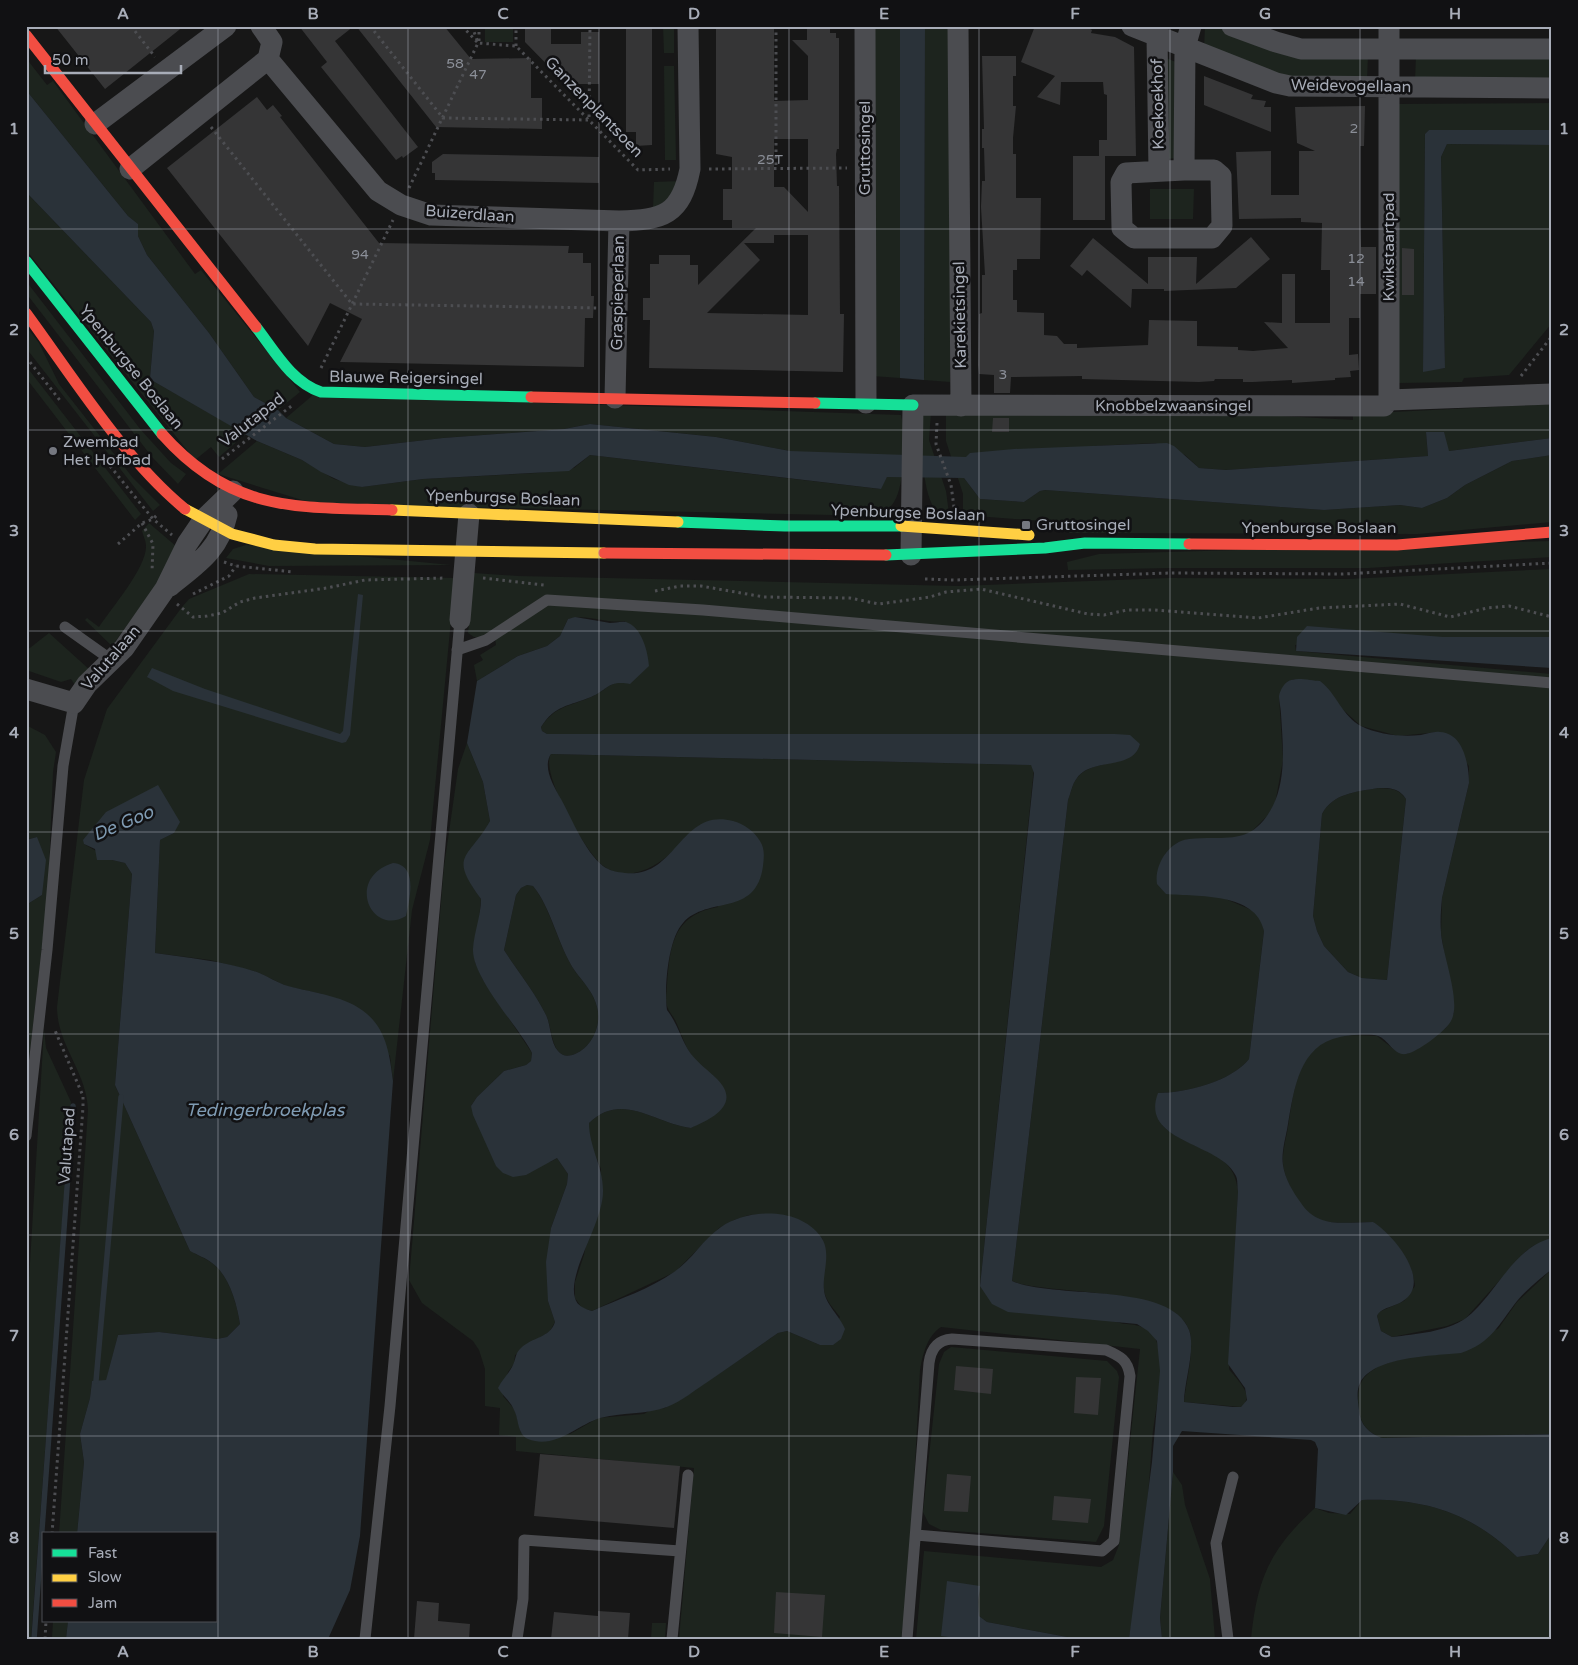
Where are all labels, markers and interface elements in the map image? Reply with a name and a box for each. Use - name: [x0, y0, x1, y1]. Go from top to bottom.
- text: A: [117, 4, 129, 24]
- text: B: [307, 4, 319, 24]
- text: C: [497, 4, 509, 24]
- text: D: [688, 4, 700, 24]
- text: E: [879, 4, 889, 24]
- text: F: [1070, 4, 1080, 24]
- text: G: [1259, 4, 1271, 24]
- text: H: [1449, 4, 1461, 24]
- scale bar: [45, 42, 181, 74]
- text: 50 m: [52, 51, 89, 69]
- street label: Ganzenplantsoen: [541, 52, 647, 162]
- house number: 58: [446, 55, 464, 72]
- street label: Koekoekhof: [1147, 57, 1169, 150]
- house number: 47: [469, 66, 487, 83]
- street label: Weidevogellaan: [1291, 75, 1411, 97]
- street label: Gruttosingel: [855, 101, 875, 195]
- text: 1: [9, 119, 19, 139]
- text: 1: [1559, 119, 1569, 139]
- house number: 2: [1350, 120, 1358, 137]
- house number: 25T: [757, 151, 784, 168]
- street label: Kwikstaartpad: [1379, 192, 1399, 302]
- street label: Buizerdlaan: [425, 201, 515, 227]
- street label: Graspieperlaan: [607, 235, 629, 351]
- house number: 94: [351, 246, 369, 263]
- house number: 12: [1347, 250, 1365, 267]
- street label: Karekietsingel: [949, 261, 971, 369]
- house number: 14: [1347, 273, 1365, 290]
- street label: Ypenburgse Boslaan: [75, 301, 187, 433]
- text: 2: [9, 320, 19, 340]
- text: 2: [1559, 320, 1569, 340]
- house number: 3: [999, 366, 1007, 383]
- street label: Blauwe Reigersingel: [329, 367, 483, 389]
- street label: Valutapad: [215, 388, 289, 452]
- street label: Knobbelzwaansingel: [1095, 396, 1251, 416]
- place label: Zwembad Het Hofbad: [63, 432, 151, 470]
- marker: Zwembad Het Hofbad: [47, 445, 59, 457]
- street label: Ypenburgse Boslaan: [425, 485, 581, 511]
- street label: Ypenburgse Boslaan: [830, 500, 986, 526]
- place label: Gruttosingel: [1036, 515, 1130, 535]
- street label: Ypenburgse Boslaan: [1242, 518, 1396, 538]
- marker: Gruttosingel: [1020, 519, 1032, 531]
- text: 3: [9, 521, 19, 541]
- text: 3: [1559, 521, 1569, 541]
- street label: Valutalaan: [77, 621, 145, 695]
- text: 4: [9, 723, 19, 743]
- text: 4: [1559, 723, 1569, 743]
- water label: De Goo: [89, 800, 158, 846]
- text: 5: [9, 924, 19, 944]
- text: 5: [1559, 924, 1569, 944]
- water label: Tedingerbroekplas: [186, 1099, 346, 1121]
- street label: Valutapad: [54, 1107, 80, 1185]
- text: 6: [9, 1125, 19, 1145]
- text: 6: [1559, 1125, 1569, 1145]
- text: 7: [9, 1326, 19, 1346]
- text: 7: [1559, 1326, 1569, 1346]
- text: 8: [9, 1528, 19, 1548]
- text: 8: [1559, 1528, 1569, 1548]
- legend: [42, 1532, 218, 1622]
- text: Fast: [88, 1544, 118, 1562]
- text: Slow: [88, 1568, 122, 1586]
- text: Jam: [88, 1594, 117, 1612]
- text: A: [117, 1642, 129, 1662]
- text: B: [307, 1642, 319, 1662]
- text: C: [497, 1642, 509, 1662]
- text: D: [688, 1642, 700, 1662]
- text: E: [879, 1642, 889, 1662]
- text: F: [1070, 1642, 1080, 1662]
- text: G: [1259, 1642, 1271, 1662]
- text: H: [1449, 1642, 1461, 1662]

